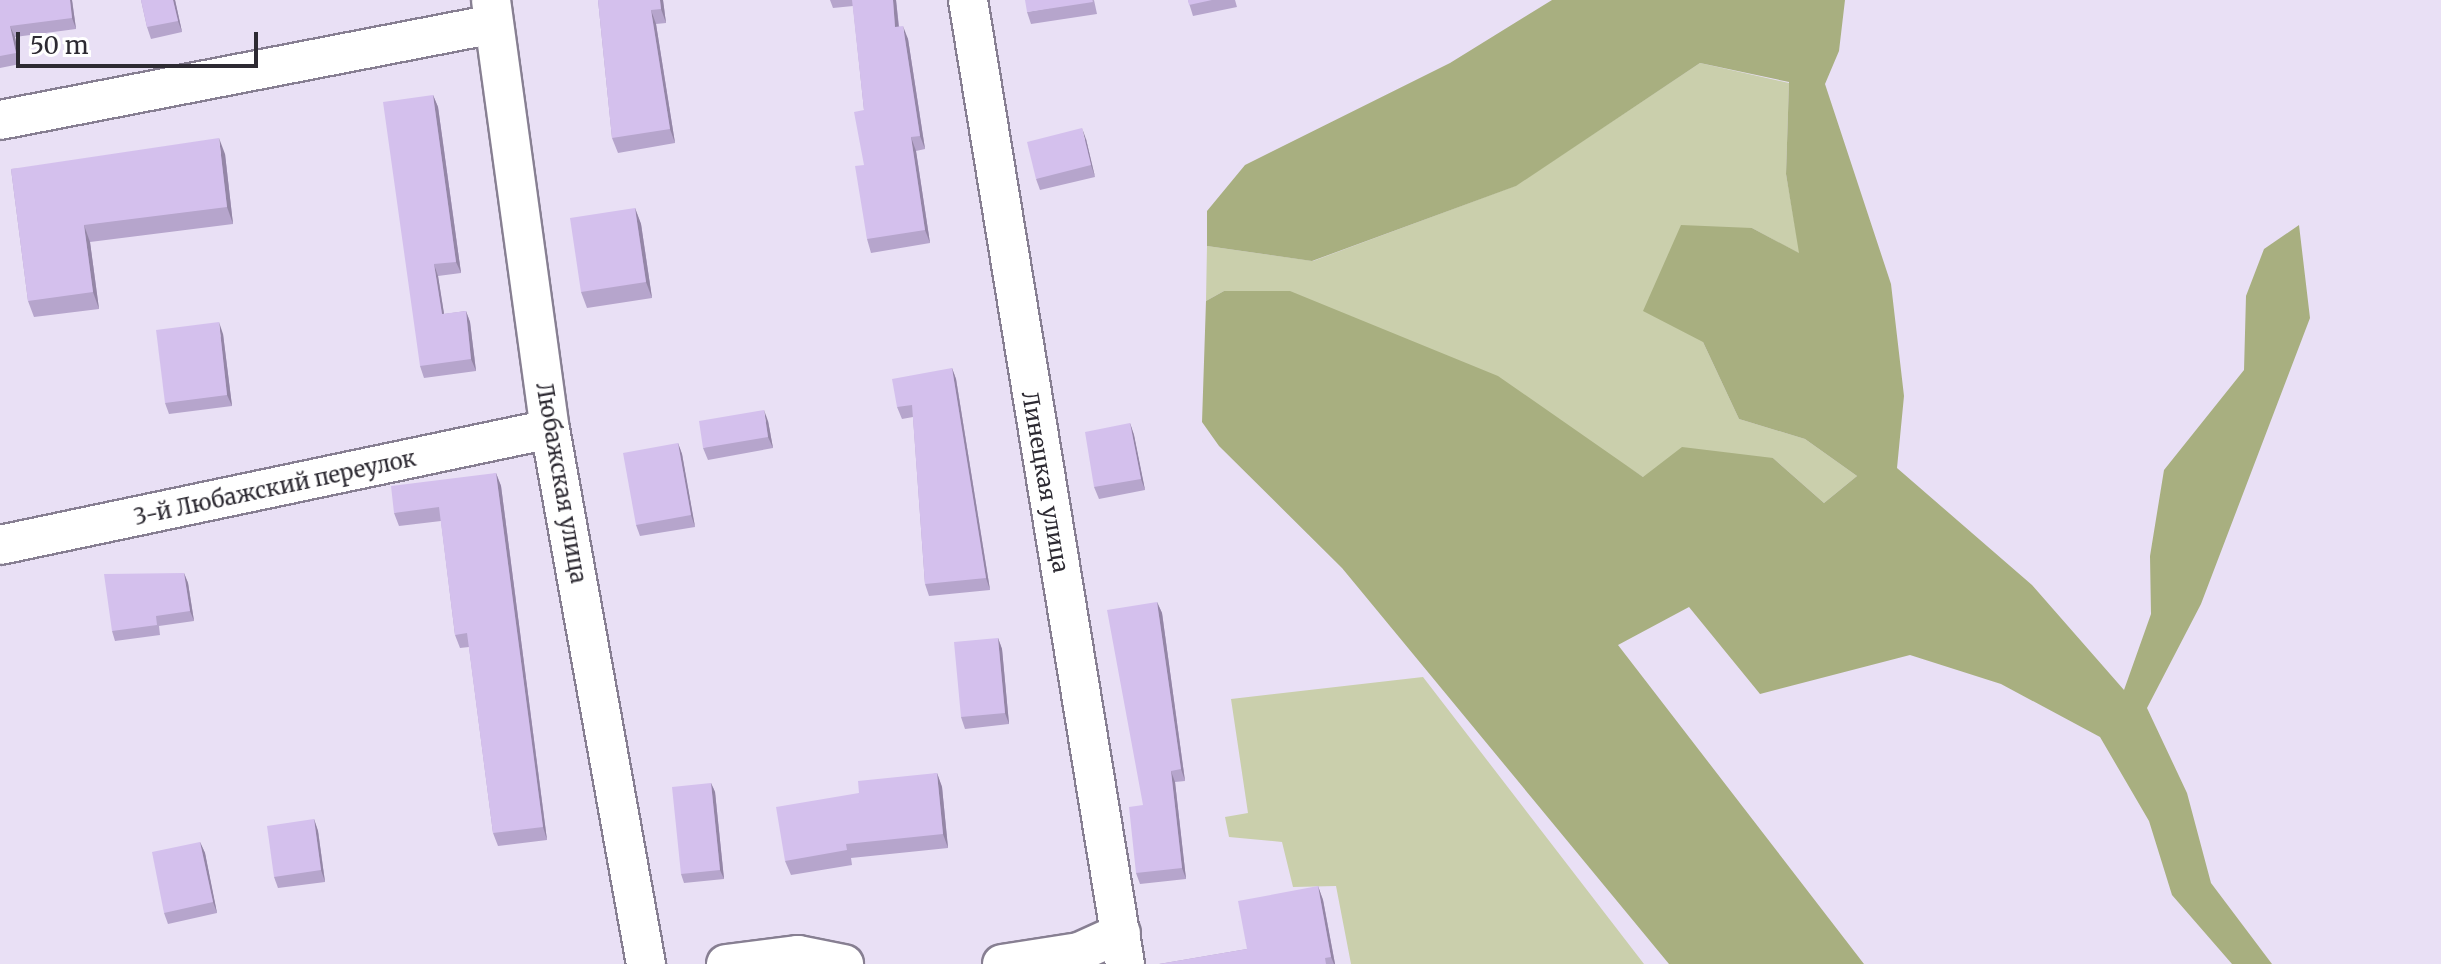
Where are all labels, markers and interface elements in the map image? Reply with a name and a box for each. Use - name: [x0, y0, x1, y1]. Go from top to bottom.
- scale bar: [20, 16, 262, 66]
- text: 50 m: [30, 30, 89, 61]
- street label: Любажская улица: [530, 381, 592, 585]
- street label: Линецкая улица: [1016, 389, 1074, 575]
- street label: 3-й Любажский переулок: [132, 445, 418, 531]

